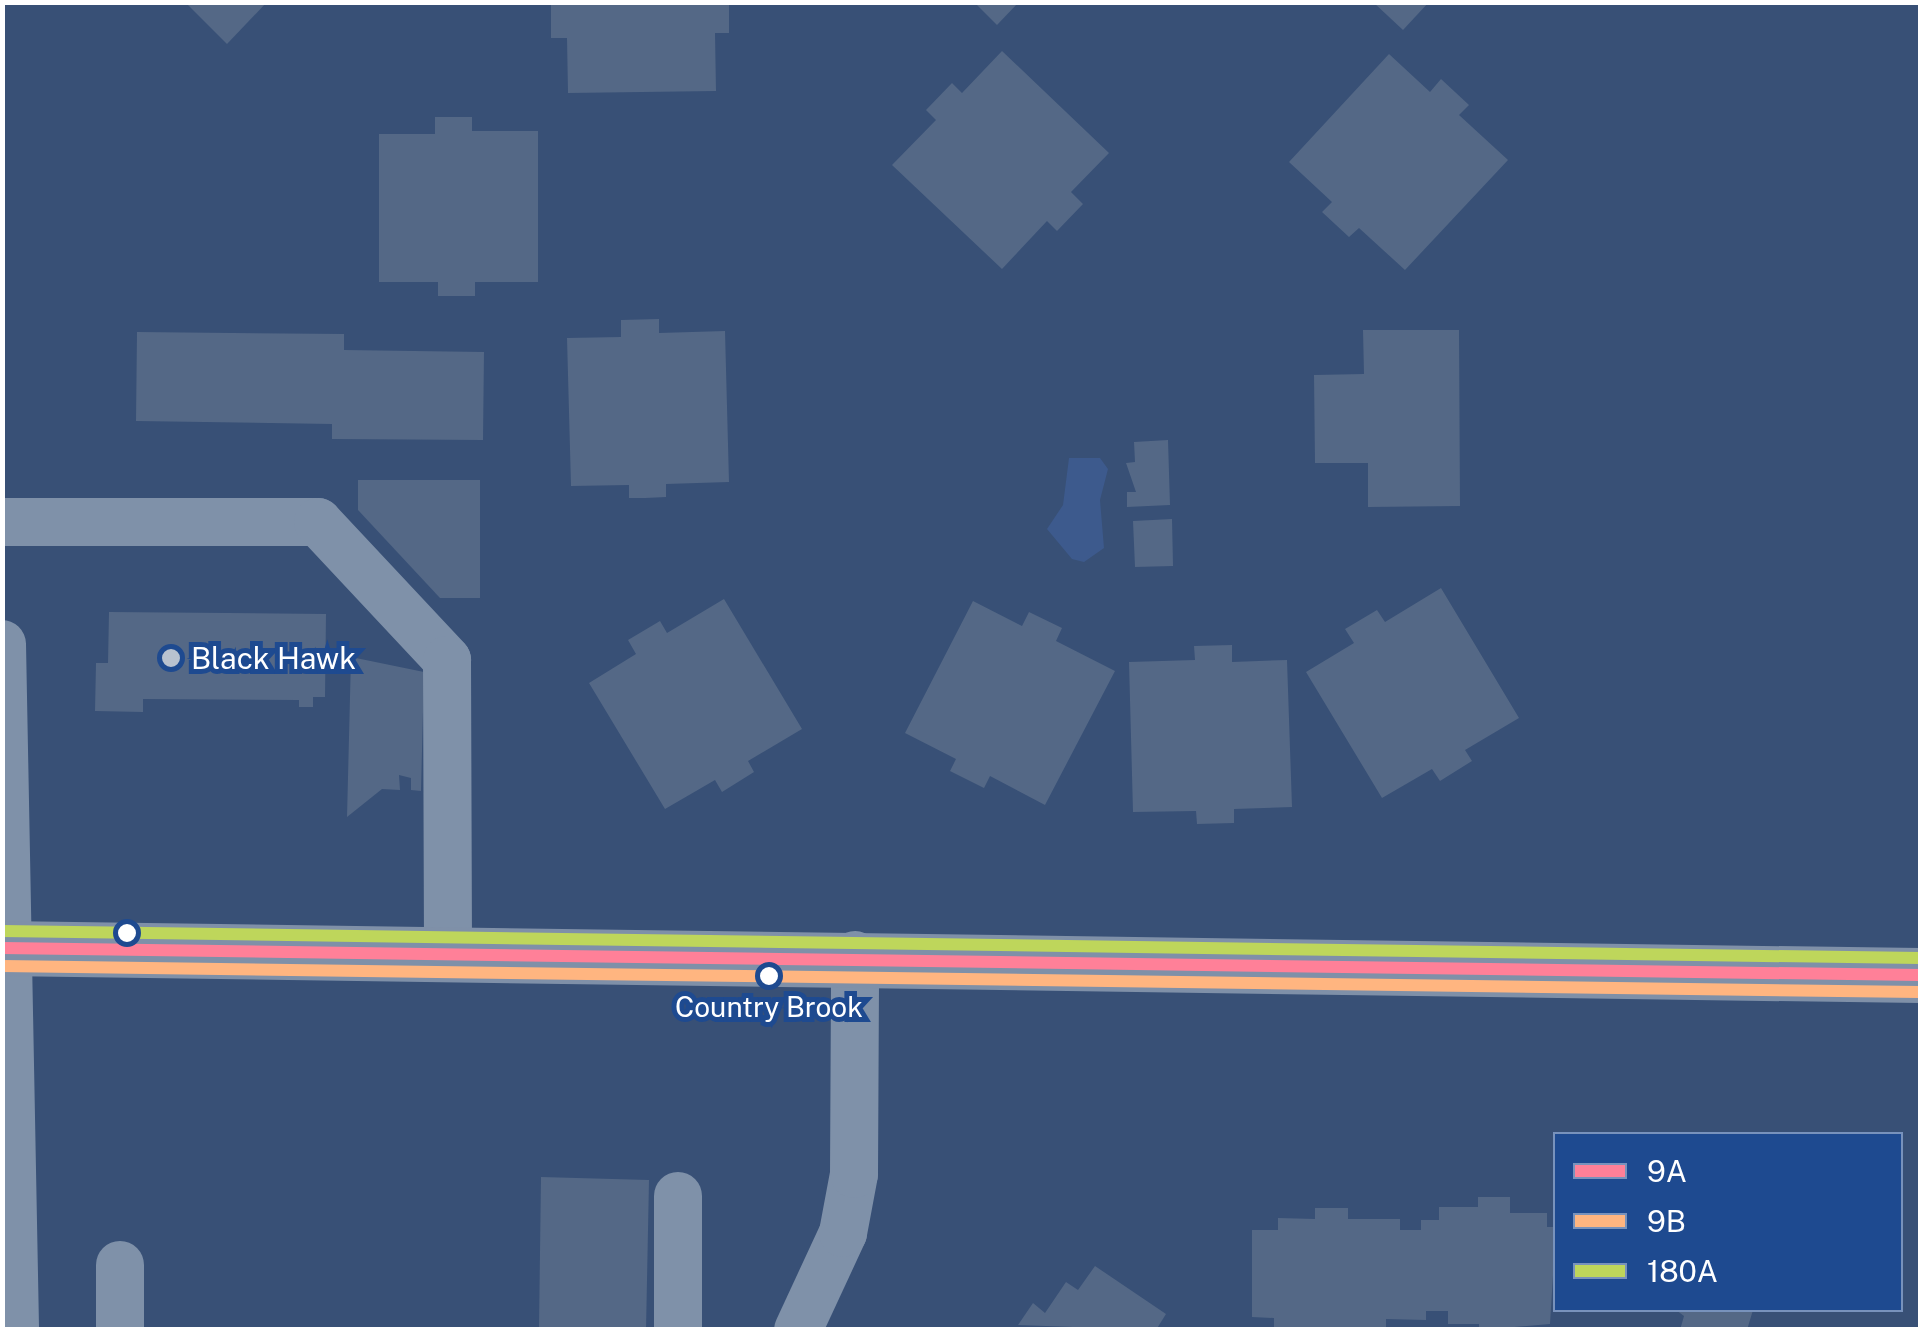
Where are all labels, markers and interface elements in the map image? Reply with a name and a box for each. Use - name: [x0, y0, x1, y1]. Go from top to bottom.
- place label: Black Hawk: [191, 640, 356, 676]
- marker: Black Hawk: [160, 647, 182, 669]
- unlabelled marker: [117, 923, 137, 943]
- marker: Country Brook: [759, 966, 779, 986]
- place label: Country Brook: [675, 990, 863, 1024]
- legend: [1553, 1132, 1903, 1312]
- text: 9A: [1647, 1153, 1687, 1189]
- text: 9B: [1647, 1203, 1686, 1239]
- text: 180A: [1647, 1253, 1718, 1289]

